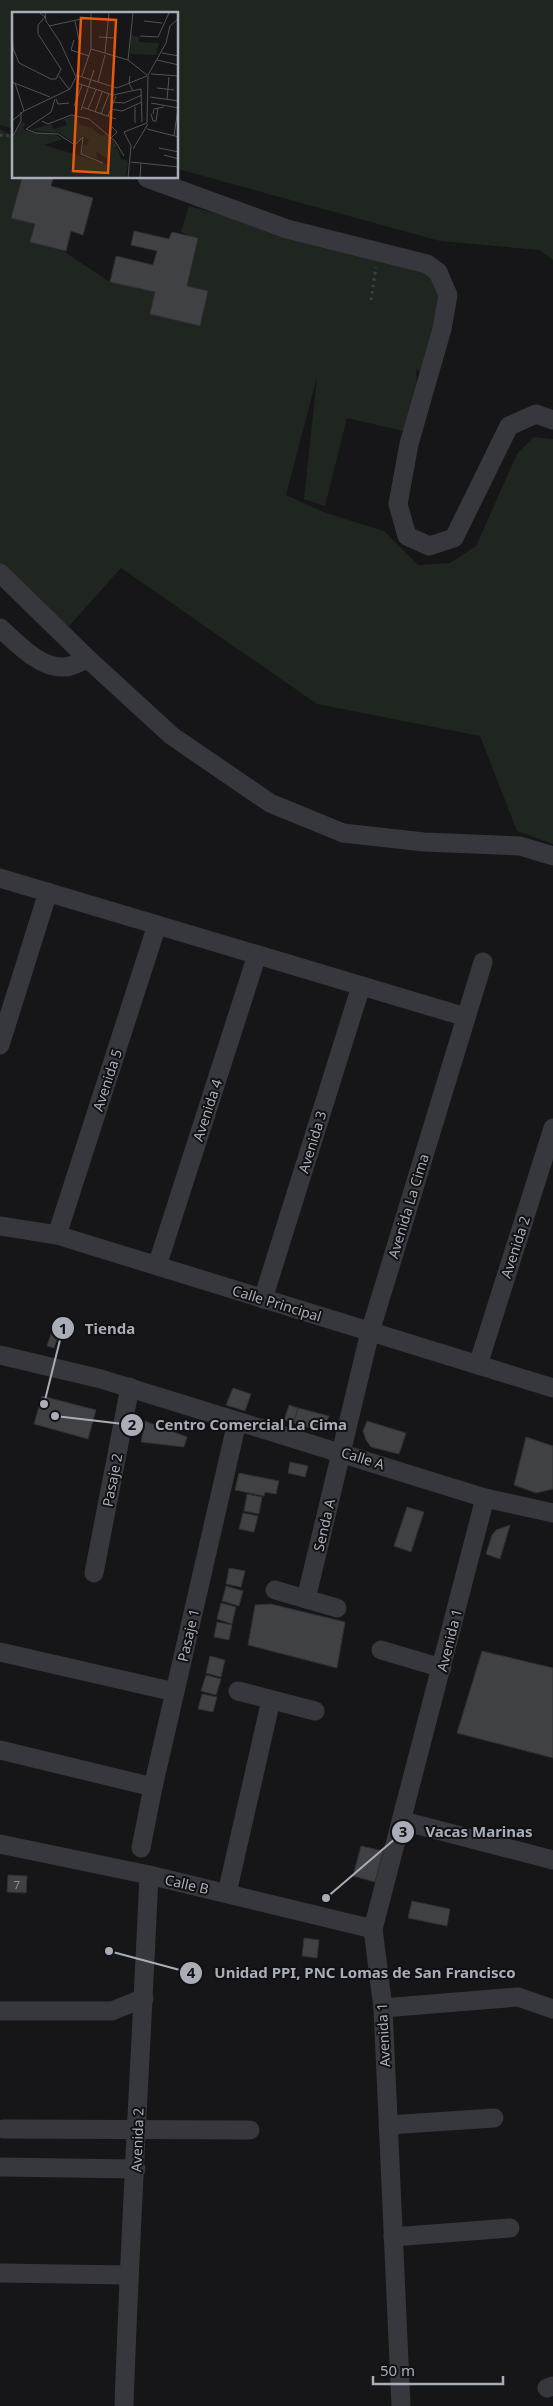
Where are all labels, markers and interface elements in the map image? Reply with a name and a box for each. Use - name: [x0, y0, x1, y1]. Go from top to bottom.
- inset map: [12, 12, 179, 179]
- street label: Avenida 5: [88, 1046, 126, 1114]
- street label: Avenida 4: [188, 1076, 226, 1144]
- street label: Avenida 3: [294, 1108, 330, 1176]
- street label: Avenida La Cima: [383, 1151, 433, 1261]
- street label: Avenida 2: [496, 1213, 534, 1281]
- street label: Calle Principal: [230, 1280, 324, 1326]
- callout: Tienda: [50, 1313, 146, 1343]
- text: 1: [59, 1318, 67, 1338]
- text: Tienda: [85, 1318, 135, 1338]
- callout: Centro Comercial La Cima: [120, 1410, 357, 1440]
- text: 2: [128, 1414, 137, 1434]
- text: Centro Comercial La Cima: [155, 1414, 347, 1434]
- street label: Calle A: [339, 1442, 387, 1474]
- street label: Pasaje 2: [98, 1452, 126, 1508]
- street label: Senda A: [309, 1497, 339, 1553]
- street label: Avenida 1: [432, 1606, 466, 1674]
- street label: Pasaje 1: [173, 1607, 203, 1663]
- callout: Vacas Marinas: [390, 1817, 542, 1847]
- text: 3: [399, 1821, 407, 1841]
- text: Vacas Marinas: [425, 1821, 533, 1841]
- street label: Calle B: [163, 1870, 211, 1898]
- house number: 7: [14, 1877, 20, 1892]
- callout: Unidad PPI, PNC Lomas de San Francisco: [179, 1958, 525, 1988]
- text: 4: [187, 1962, 196, 1982]
- text: Unidad PPI, PNC Lomas de San Francisco: [214, 1962, 516, 1982]
- street label: Avenida 1: [372, 2002, 394, 2068]
- street label: Avenida 2: [126, 2108, 148, 2172]
- scale bar: [373, 2354, 503, 2386]
- text: 50 m: [380, 2360, 415, 2380]

